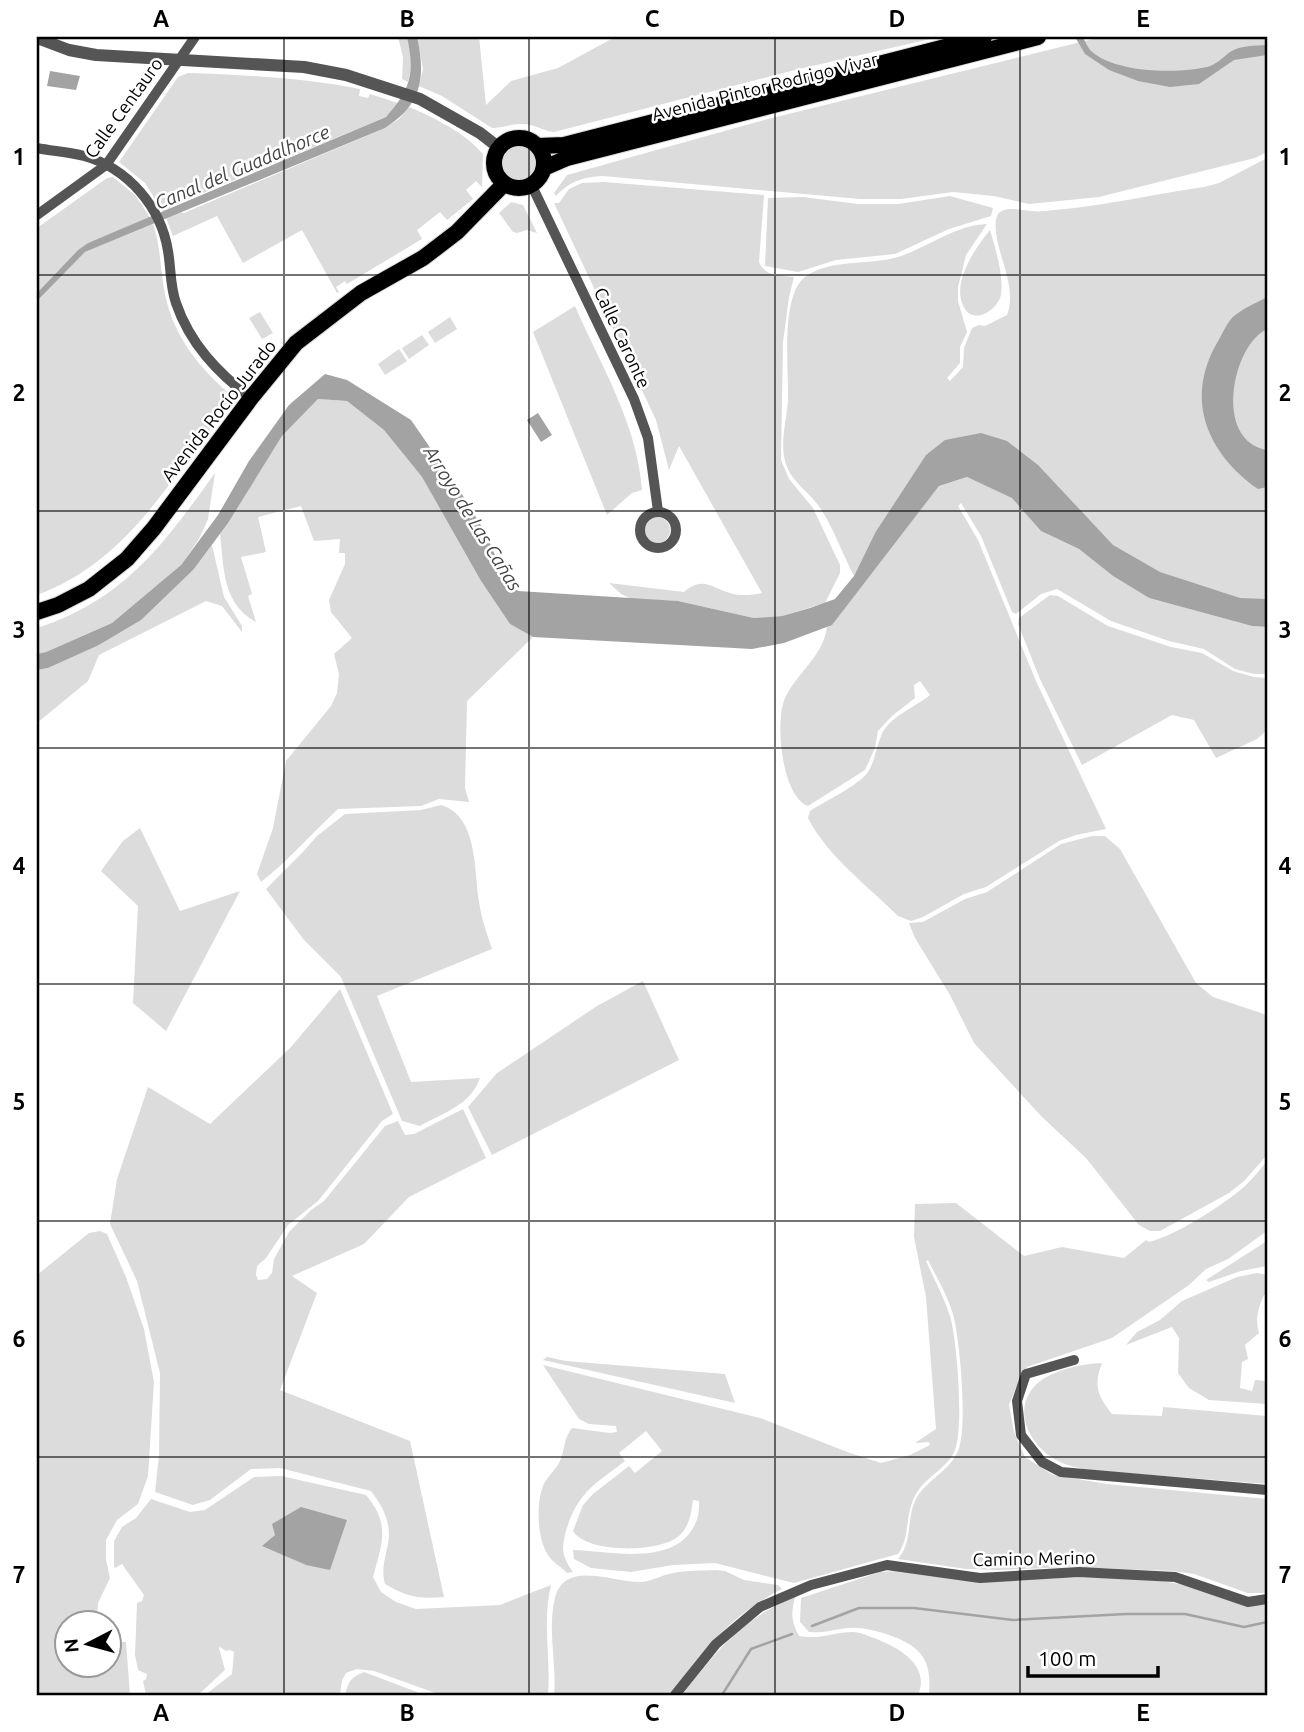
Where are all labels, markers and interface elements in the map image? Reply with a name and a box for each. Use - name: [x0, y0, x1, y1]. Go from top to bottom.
- text: A: [153, 6, 169, 31]
- text: B: [399, 6, 415, 31]
- text: C: [645, 6, 660, 31]
- text: D: [889, 6, 905, 31]
- text: E: [1136, 6, 1150, 31]
- street label: Avenida Pintor Rodrigo Vivar: [650, 48, 880, 124]
- street label: Calle Centauro: [80, 53, 166, 161]
- water label: Canal del Guadalhorce: [151, 120, 333, 214]
- text: 1: [13, 144, 25, 169]
- text: 1: [1279, 144, 1291, 169]
- street label: Calle Caronte: [591, 284, 655, 391]
- street label: Avenida Rocío Jurado: [157, 336, 280, 485]
- text: 2: [13, 380, 25, 405]
- text: 2: [1279, 380, 1291, 405]
- water label: Arroyo de Las Cañas: [419, 441, 527, 595]
- text: 3: [13, 617, 25, 642]
- text: 3: [1279, 617, 1291, 642]
- text: 4: [13, 853, 26, 878]
- text: 4: [1279, 853, 1292, 878]
- text: 5: [13, 1089, 25, 1114]
- text: 5: [1279, 1089, 1291, 1114]
- text: 6: [13, 1326, 26, 1351]
- text: 6: [1279, 1326, 1292, 1351]
- street label: Camino Merino: [972, 1547, 1096, 1569]
- text: 7: [13, 1562, 25, 1587]
- text: 7: [1279, 1562, 1291, 1587]
- north arrow: [52, 1610, 122, 1680]
- scale bar: [1028, 1634, 1157, 1678]
- text: N: [59, 1638, 83, 1654]
- text: 100 m: [1038, 1646, 1096, 1670]
- text: A: [153, 1700, 169, 1725]
- text: B: [399, 1700, 415, 1725]
- text: C: [645, 1700, 660, 1725]
- text: D: [889, 1700, 905, 1725]
- text: E: [1136, 1700, 1150, 1725]

